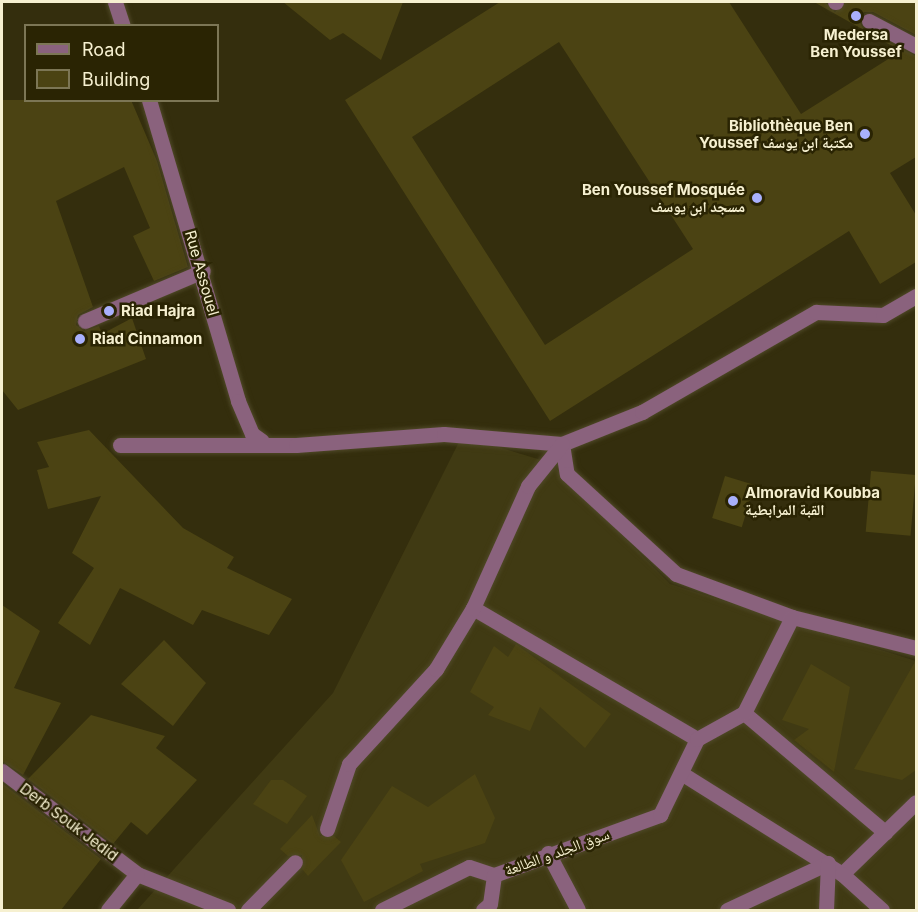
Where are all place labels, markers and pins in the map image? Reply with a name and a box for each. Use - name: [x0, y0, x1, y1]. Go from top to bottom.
- marker: Medersa Ben Youssef: [849, 9, 863, 23]
- place label: Medersa Ben Youssef: [810, 25, 902, 60]
- place label: Bibliothèque Ben Youssef مكتبة ابن يوسف: [699, 116, 853, 151]
- marker: Bibliothèque Ben Youssef مكتبة ابن يوسف: [858, 127, 872, 141]
- place label: Ben Youssef Mosquée مسجد ابن يوسف: [582, 180, 745, 215]
- marker: Ben Youssef Mosquée مسجد ابن يوسف: [750, 191, 764, 205]
- place label: Riad Hajra: [121, 302, 195, 320]
- marker: Riad Hajra: [102, 304, 116, 318]
- place label: Riad Cinnamon: [92, 330, 202, 348]
- marker: Riad Cinnamon: [73, 332, 87, 346]
- place label: Almoravid Koubba القبة المرابطية: [745, 483, 880, 518]
- marker: Almoravid Koubba القبة المرابطية: [726, 494, 740, 508]

